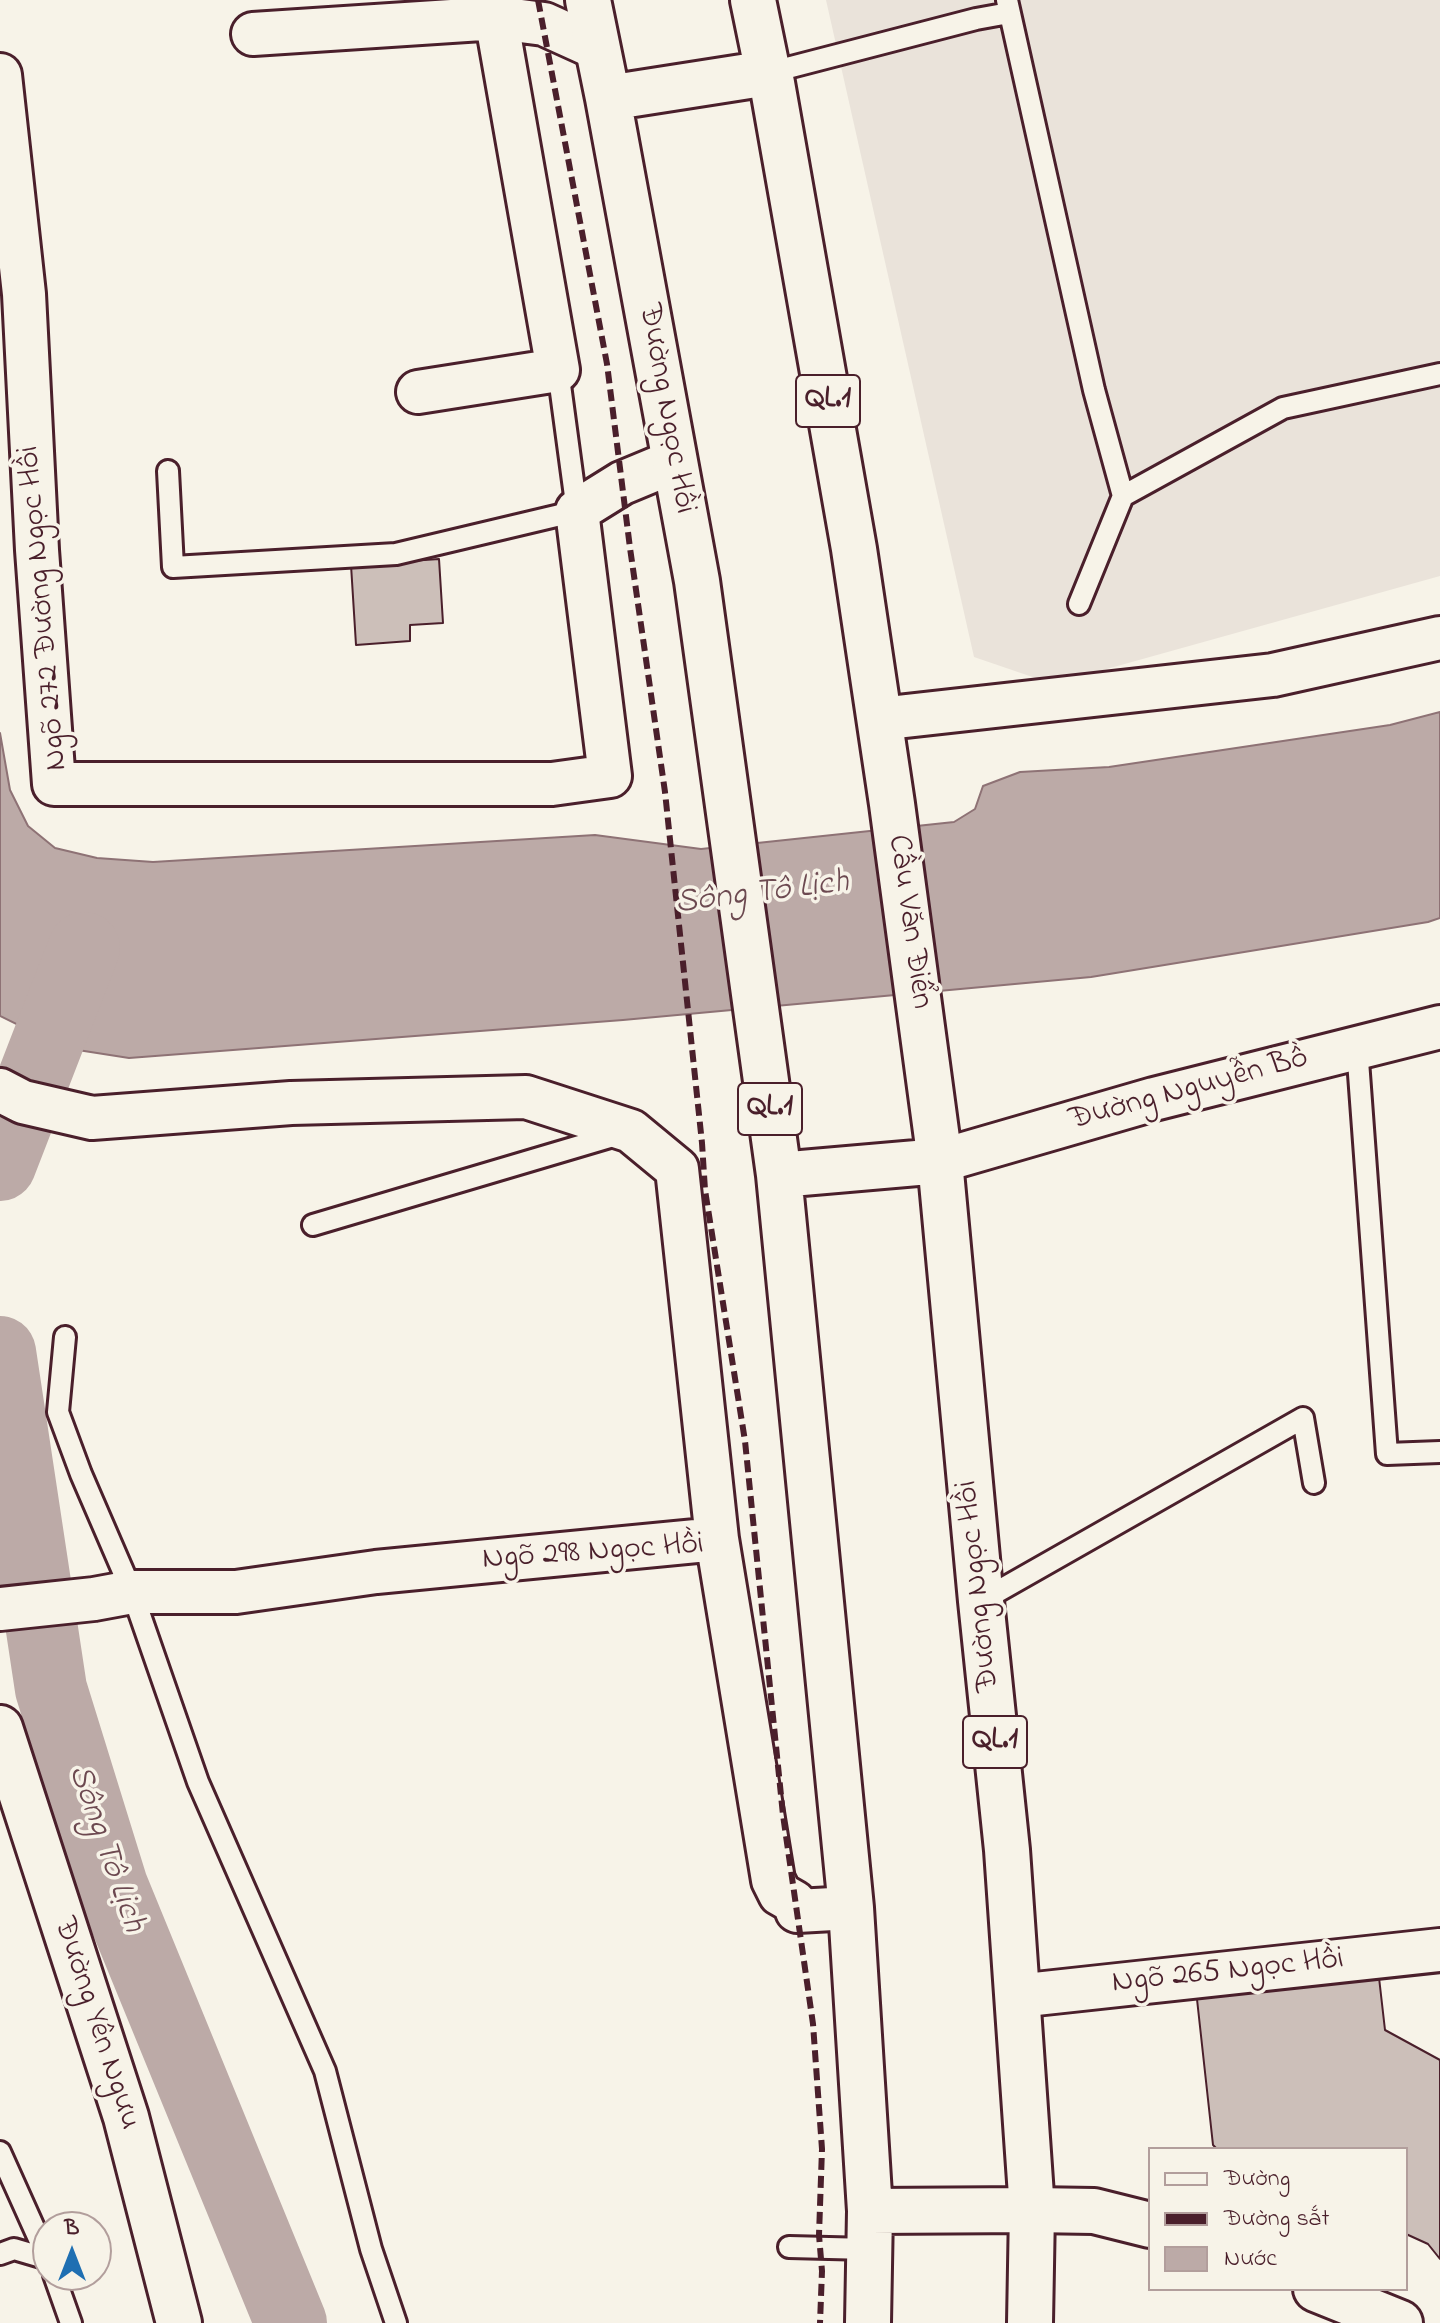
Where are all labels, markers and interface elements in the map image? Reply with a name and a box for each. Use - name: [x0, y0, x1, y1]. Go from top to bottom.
- street label: Đường Ngọc Hồi: [628, 301, 702, 517]
- road number: QL.1: [796, 375, 860, 427]
- street label: Ngõ 272 Đường Ngọc Hồi: [12, 444, 78, 772]
- street label: Cầu Văn Điển: [877, 832, 939, 1012]
- water label: Sông Tô Lịch: [673, 864, 851, 926]
- street label: Đường Nguyễn Bồ: [1065, 1041, 1313, 1141]
- road number: QL.1: [738, 1083, 802, 1135]
- street label: Đường Ngọc Hồi: [950, 1478, 1010, 1694]
- street label: Ngõ 298 Ngọc Hồi: [481, 1527, 705, 1581]
- road number: QL.1: [963, 1716, 1027, 1768]
- water label: Sông Tô Lịch: [56, 1760, 152, 1938]
- street label: Đường Yên Ngưu: [43, 1913, 147, 2135]
- street label: Ngõ 265 Ngọc Hồi: [1110, 1942, 1346, 2004]
- legend: [1148, 2147, 1408, 2291]
- text: Đường: [1224, 2162, 1290, 2197]
- text: Đường sắt: [1224, 2202, 1330, 2237]
- north arrow: [32, 2211, 112, 2291]
- text: B: [65, 2213, 79, 2245]
- text: Nước: [1224, 2242, 1277, 2277]

